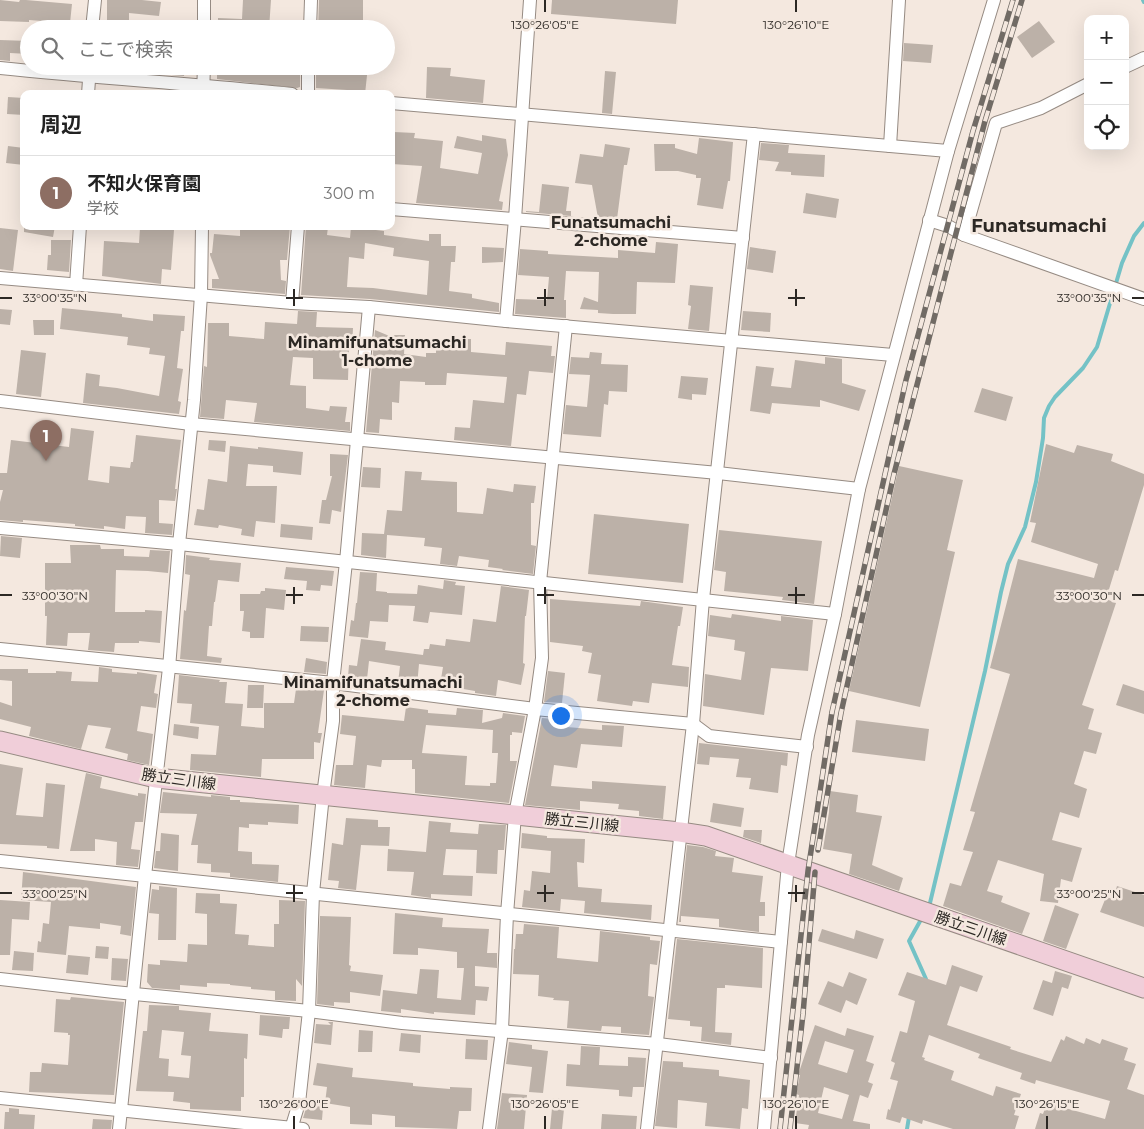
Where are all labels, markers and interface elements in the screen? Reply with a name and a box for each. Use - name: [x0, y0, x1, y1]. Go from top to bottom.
- map controls: [1084, 15, 1129, 150]
- button: +: [1084, 15, 1129, 60]
- text: 130°26'05"E: [511, 17, 579, 32]
- text: 130°26'10"E: [763, 17, 829, 32]
- search box: [20, 20, 395, 75]
- icon: search: [38, 34, 66, 62]
- text: ここで検索: [78, 38, 173, 61]
- button: −: [1084, 60, 1129, 105]
- button: locate: [1084, 105, 1129, 150]
- text: 周辺: [40, 112, 82, 137]
- text: 不知火保育園: [87, 172, 201, 195]
- text: 1: [53, 184, 59, 203]
- text: 300 m: [324, 184, 375, 203]
- text: 学校: [87, 199, 119, 218]
- district label: Funatsumachi 2-chome: [551, 213, 671, 250]
- district label: Funatsumachi: [971, 215, 1107, 237]
- text: 33°00'35"N: [23, 290, 87, 305]
- text: 33°00'35"N: [1057, 290, 1121, 305]
- district label: Minamifunatsumachi 1-chome: [287, 333, 467, 370]
- pin: 1: [30, 420, 62, 461]
- text: 33°00'30"N: [22, 588, 88, 603]
- text: 33°00'30"N: [1056, 588, 1122, 603]
- district label: Minamifunatsumachi 2-chome: [283, 673, 463, 710]
- your location: [548, 703, 574, 729]
- street label: 勝立三川線: [141, 764, 217, 794]
- street label: 勝立三川線: [544, 809, 620, 835]
- text: 33°00'25"N: [23, 886, 87, 901]
- text: 33°00'25"N: [1057, 886, 1121, 901]
- street label: 勝立三川線: [932, 907, 1010, 949]
- text: 130°26'00"E: [259, 1096, 329, 1111]
- text: 130°26'05"E: [511, 1096, 579, 1111]
- text: 130°26'10"E: [763, 1096, 829, 1111]
- text: 130°26'15"E: [1014, 1096, 1080, 1111]

